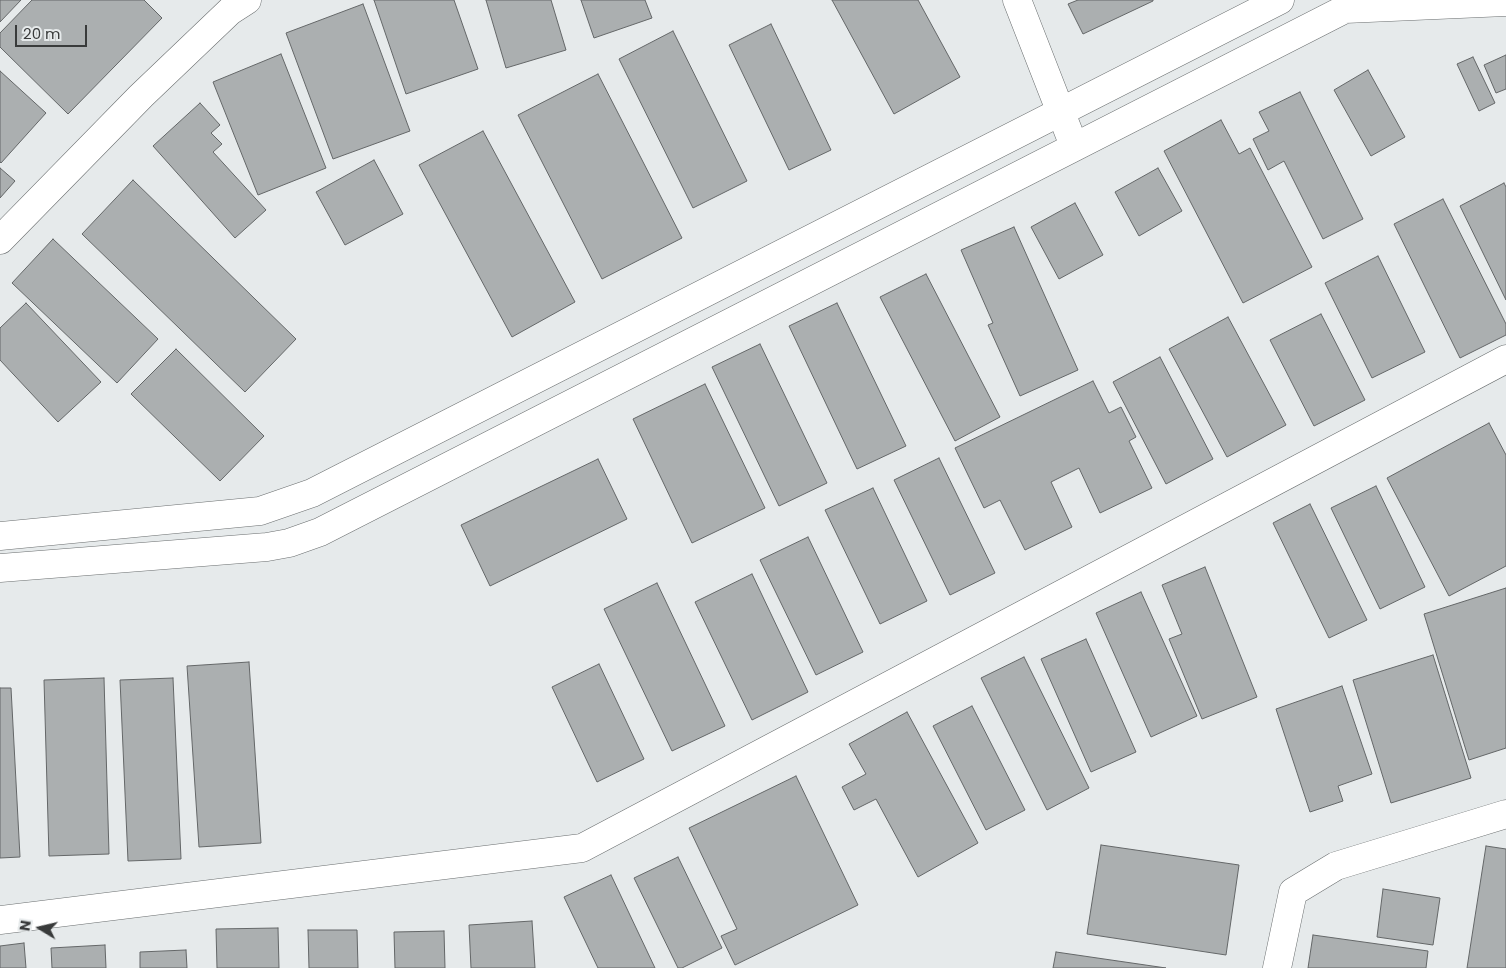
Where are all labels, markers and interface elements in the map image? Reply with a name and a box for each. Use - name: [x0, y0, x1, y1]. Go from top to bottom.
- scale bar: [18, 15, 90, 47]
- text: 20 m: [23, 23, 61, 44]
- north arrow: [15, 903, 65, 953]
- text: N: [14, 919, 36, 932]

